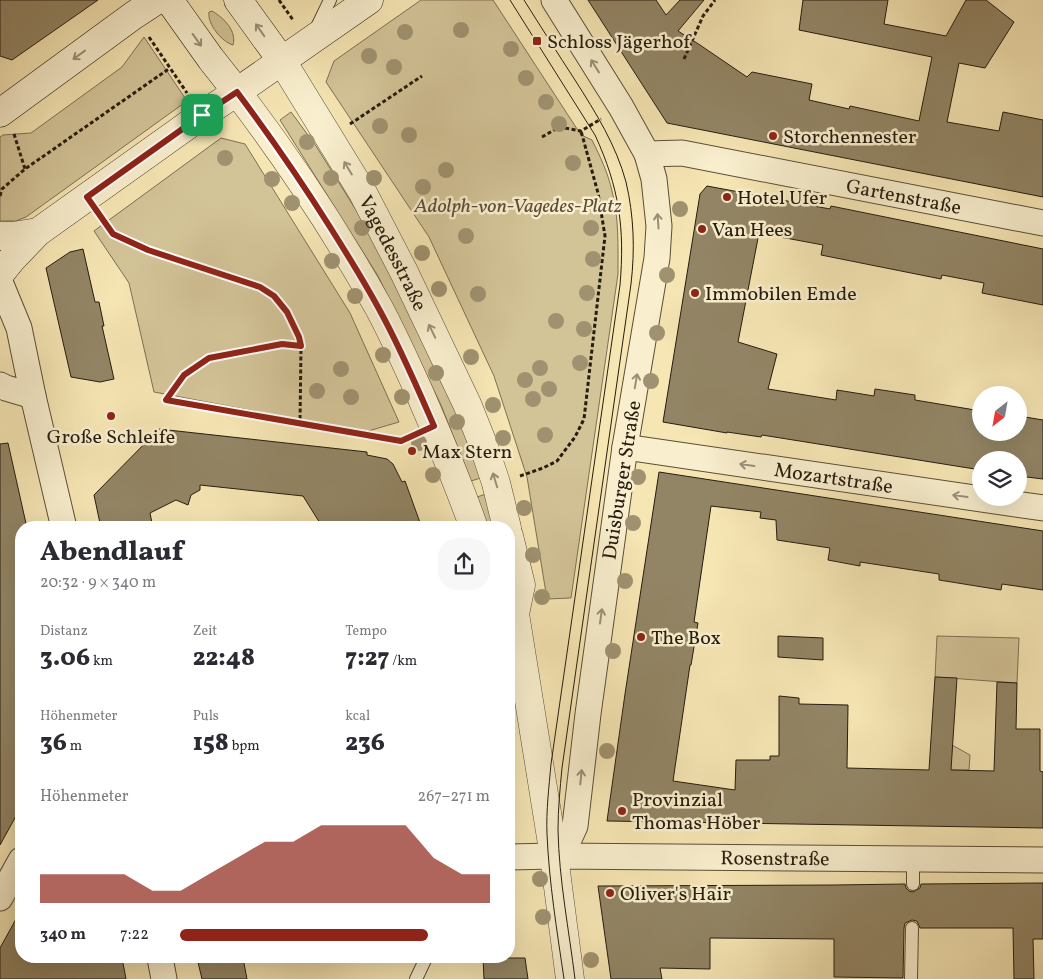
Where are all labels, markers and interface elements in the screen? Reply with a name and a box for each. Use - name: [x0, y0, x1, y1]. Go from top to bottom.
- one-way arrow: [255, 24, 265, 38]
- place label: Schloss Jägerhof: [547, 29, 692, 57]
- one-way arrow: [192, 33, 202, 47]
- marker: Schloss Jägerhof: [531, 35, 543, 47]
- one-way arrow: [72, 50, 86, 60]
- one-way arrow: [590, 59, 600, 73]
- pin: [181, 94, 223, 136]
- icon: arrive: [188, 101, 216, 129]
- place label: Storchennester: [783, 124, 916, 152]
- marker: Storchennester: [767, 130, 779, 142]
- one-way arrow: [343, 161, 353, 175]
- street label: Gartenstraße: [844, 173, 963, 223]
- place label: Hotel Ufer: [737, 185, 827, 213]
- street label: Vagedesstraße: [351, 191, 433, 316]
- marker: Hotel Ufer: [721, 191, 733, 203]
- park label: Adolph-von-Vagedes-Platz: [413, 193, 622, 221]
- one-way arrow: [653, 213, 662, 229]
- place label: Van Hees: [712, 217, 792, 245]
- marker: Van Hees: [696, 223, 708, 235]
- place label: Immobilen Emde: [705, 281, 857, 309]
- marker: Immobilen Emde: [689, 287, 701, 299]
- one-way arrow: [427, 323, 437, 338]
- one-way arrow: [632, 374, 642, 390]
- north arrow: [972, 386, 1028, 441]
- map controls: [972, 386, 1027, 506]
- street label: Duisburger Straße: [597, 399, 649, 562]
- marker: Große Schleife: [105, 410, 117, 422]
- place label: Große Schleife: [47, 424, 175, 452]
- place label: Max Stern: [422, 439, 513, 467]
- marker: Max Stern: [406, 445, 418, 457]
- button: layers: [972, 451, 1027, 506]
- street label: Mozartstraße: [772, 457, 895, 502]
- one-way arrow: [740, 459, 756, 469]
- one-way arrow: [489, 473, 499, 489]
- one-way arrow: [952, 491, 968, 501]
- text: Abendlauf: [40, 533, 183, 572]
- button: share: [438, 538, 490, 590]
- text: 20:32 · 9 × 340 m: [40, 572, 156, 594]
- one-way arrow: [596, 608, 606, 624]
- text: Distanz: [40, 622, 88, 641]
- text: Zeit: [193, 622, 217, 641]
- text: Tempo: [345, 622, 387, 641]
- place label: The Box: [651, 625, 721, 653]
- marker: The Box: [635, 631, 647, 643]
- text: 3.06: [40, 641, 90, 676]
- text: 22:48: [193, 641, 255, 676]
- text: 7:27: [345, 641, 389, 676]
- text: km: [90, 652, 113, 671]
- text: /km: [389, 652, 417, 671]
- text: Höhenmeter: [40, 707, 118, 726]
- text: Puls: [193, 707, 219, 726]
- text: kcal: [345, 707, 370, 726]
- text: 36: [40, 726, 67, 761]
- text: 158: [193, 726, 229, 761]
- text: 236: [345, 726, 385, 761]
- text: m: [67, 737, 82, 756]
- text: bpm: [229, 737, 260, 756]
- one-way arrow: [576, 770, 586, 786]
- text: Höhenmeter: [40, 786, 129, 808]
- text: 267–271 m: [418, 786, 490, 808]
- place label: Provinzial Thomas Höber: [632, 787, 760, 838]
- marker: Provinzial Thomas Höber: [616, 805, 628, 817]
- street label: Rosenstraße: [720, 845, 830, 874]
- place label: Oliver's Hair: [620, 881, 731, 909]
- marker: Oliver's Hair: [604, 887, 616, 899]
- text: 340 m: [40, 924, 86, 946]
- text: 7:22: [120, 924, 149, 946]

